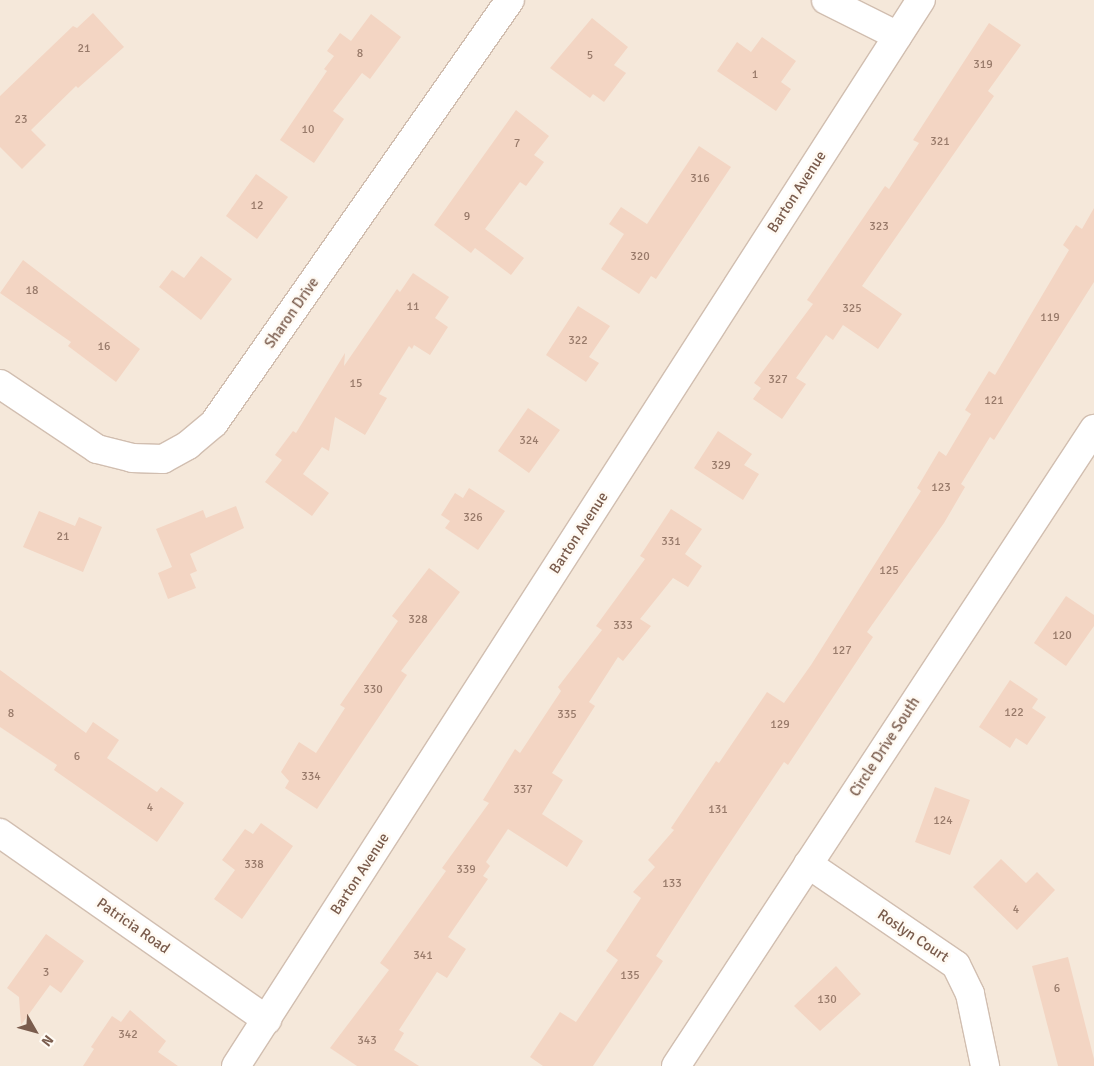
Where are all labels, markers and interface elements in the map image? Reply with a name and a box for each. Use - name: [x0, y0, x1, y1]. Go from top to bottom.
- house number: 21: [78, 42, 90, 56]
- house number: 8: [357, 47, 363, 61]
- house number: 5: [587, 49, 593, 63]
- house number: 319: [973, 58, 993, 72]
- house number: 1: [752, 68, 758, 82]
- house number: 23: [15, 113, 27, 127]
- house number: 10: [302, 123, 314, 137]
- house number: 321: [930, 135, 950, 149]
- house number: 7: [514, 137, 520, 151]
- street label: Barton Avenue: [764, 148, 830, 236]
- house number: 316: [690, 172, 710, 186]
- house number: 12: [251, 199, 263, 213]
- house number: 9: [464, 210, 470, 224]
- house number: 323: [869, 220, 889, 234]
- house number: 320: [630, 250, 650, 264]
- street label: Sharon Drive: [261, 274, 323, 352]
- house number: 18: [26, 284, 38, 298]
- house number: 11: [407, 300, 419, 314]
- house number: 325: [842, 302, 862, 316]
- house number: 119: [1040, 311, 1060, 325]
- house number: 322: [568, 334, 588, 348]
- house number: 16: [98, 340, 110, 354]
- house number: 327: [768, 373, 788, 387]
- house number: 15: [350, 377, 362, 391]
- house number: 121: [984, 394, 1004, 408]
- house number: 324: [519, 434, 539, 448]
- house number: 329: [711, 459, 731, 473]
- house number: 123: [931, 481, 951, 495]
- street label: Barton Avenue: [546, 489, 612, 577]
- house number: 326: [463, 511, 483, 525]
- house number: 21: [57, 530, 69, 544]
- house number: 331: [661, 535, 681, 549]
- house number: 125: [879, 564, 899, 578]
- house number: 328: [408, 613, 428, 627]
- house number: 333: [613, 619, 633, 633]
- house number: 120: [1052, 629, 1072, 643]
- house number: 127: [832, 644, 852, 658]
- house number: 330: [363, 683, 383, 697]
- street label: Circle Drive South: [846, 694, 924, 800]
- house number: 122: [1004, 706, 1024, 720]
- house number: 8: [8, 707, 14, 721]
- house number: 335: [557, 708, 577, 722]
- house number: 129: [770, 718, 790, 732]
- house number: 6: [74, 750, 80, 764]
- house number: 334: [301, 770, 321, 784]
- house number: 337: [513, 783, 533, 797]
- house number: 4: [147, 801, 153, 815]
- house number: 131: [708, 803, 728, 817]
- house number: 124: [933, 814, 953, 828]
- street label: Barton Avenue: [327, 830, 393, 918]
- house number: 338: [244, 858, 264, 872]
- house number: 339: [456, 863, 476, 877]
- house number: 133: [662, 877, 682, 891]
- street label: Patricia Road: [93, 894, 173, 958]
- house number: 4: [1013, 903, 1019, 917]
- street label: Roslyn Court: [874, 906, 952, 966]
- house number: 341: [413, 949, 433, 963]
- house number: 3: [43, 966, 49, 980]
- house number: 135: [620, 969, 640, 983]
- house number: 6: [1054, 982, 1060, 996]
- house number: 130: [817, 993, 837, 1007]
- north arrow: [10, 1006, 60, 1056]
- house number: 342: [118, 1028, 138, 1042]
- text: N: [38, 1031, 57, 1050]
- house number: 343: [357, 1034, 377, 1048]

